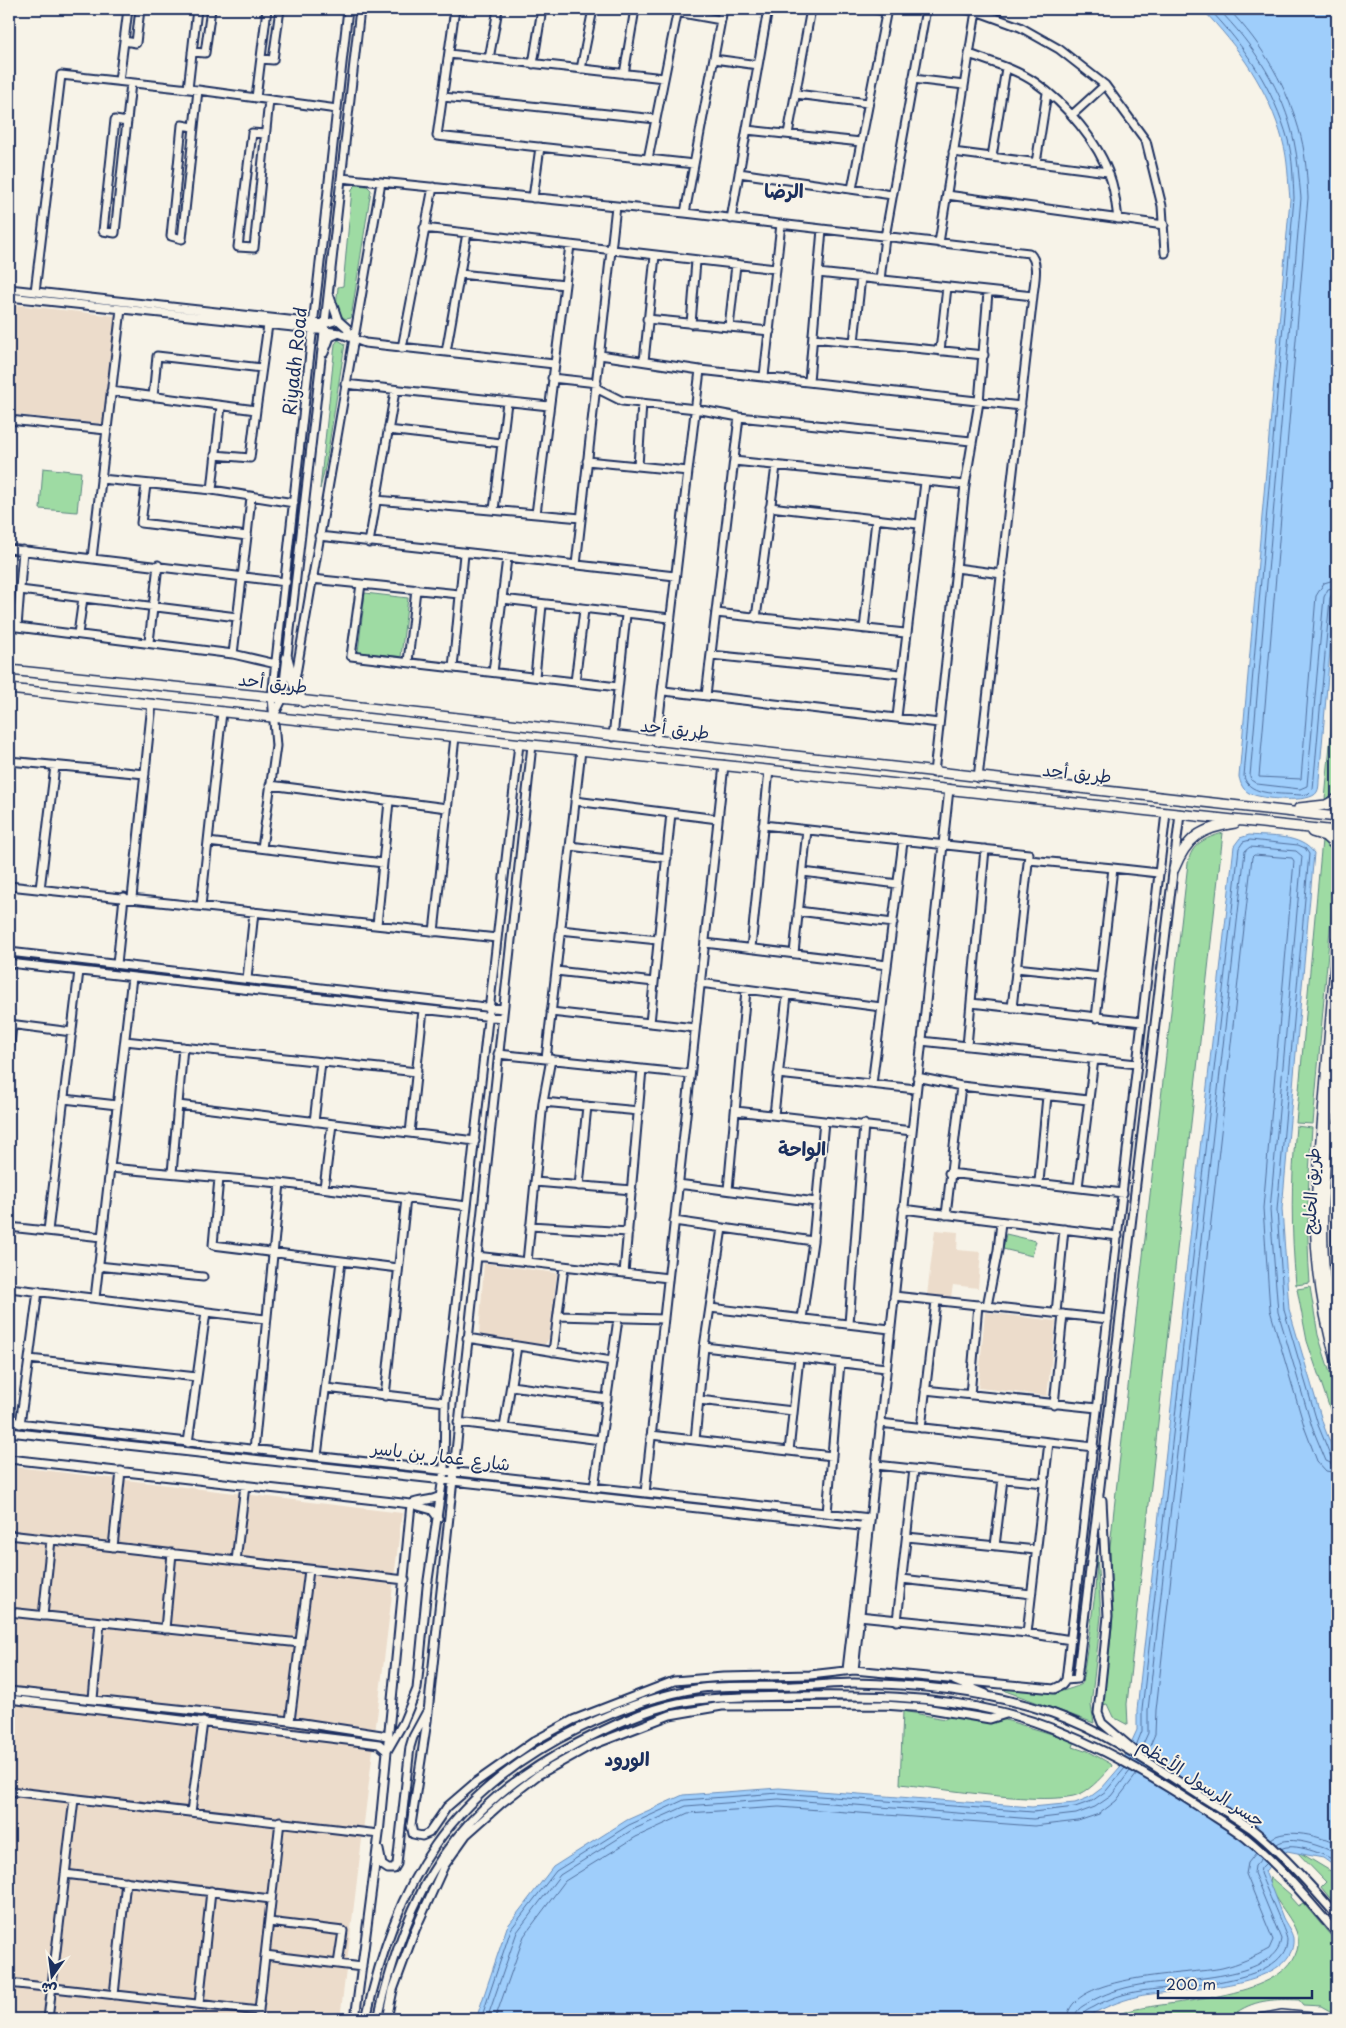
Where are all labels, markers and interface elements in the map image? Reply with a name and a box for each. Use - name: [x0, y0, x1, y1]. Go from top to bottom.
- district label: الرضا: [764, 176, 804, 204]
- street label: Riyadh Road: [275, 305, 313, 417]
- street label: طريق أحد: [237, 664, 309, 700]
- street label: طريق أحد: [639, 710, 711, 746]
- street label: طريق أحد: [1041, 755, 1113, 789]
- district label: الواحة: [778, 1134, 826, 1162]
- street label: طريق الخليج: [1294, 1147, 1326, 1235]
- street label: شارع عمار بن ياسر: [368, 1433, 512, 1477]
- street label: جسر الرسول الأعظم: [1132, 1731, 1271, 1835]
- district label: الورود: [604, 1744, 650, 1773]
- north arrow: [28, 1950, 78, 2000]
- scale bar: [1158, 1968, 1312, 2000]
- text: 200 m: [1166, 1972, 1216, 1995]
- text: ش: [39, 1977, 59, 2001]

